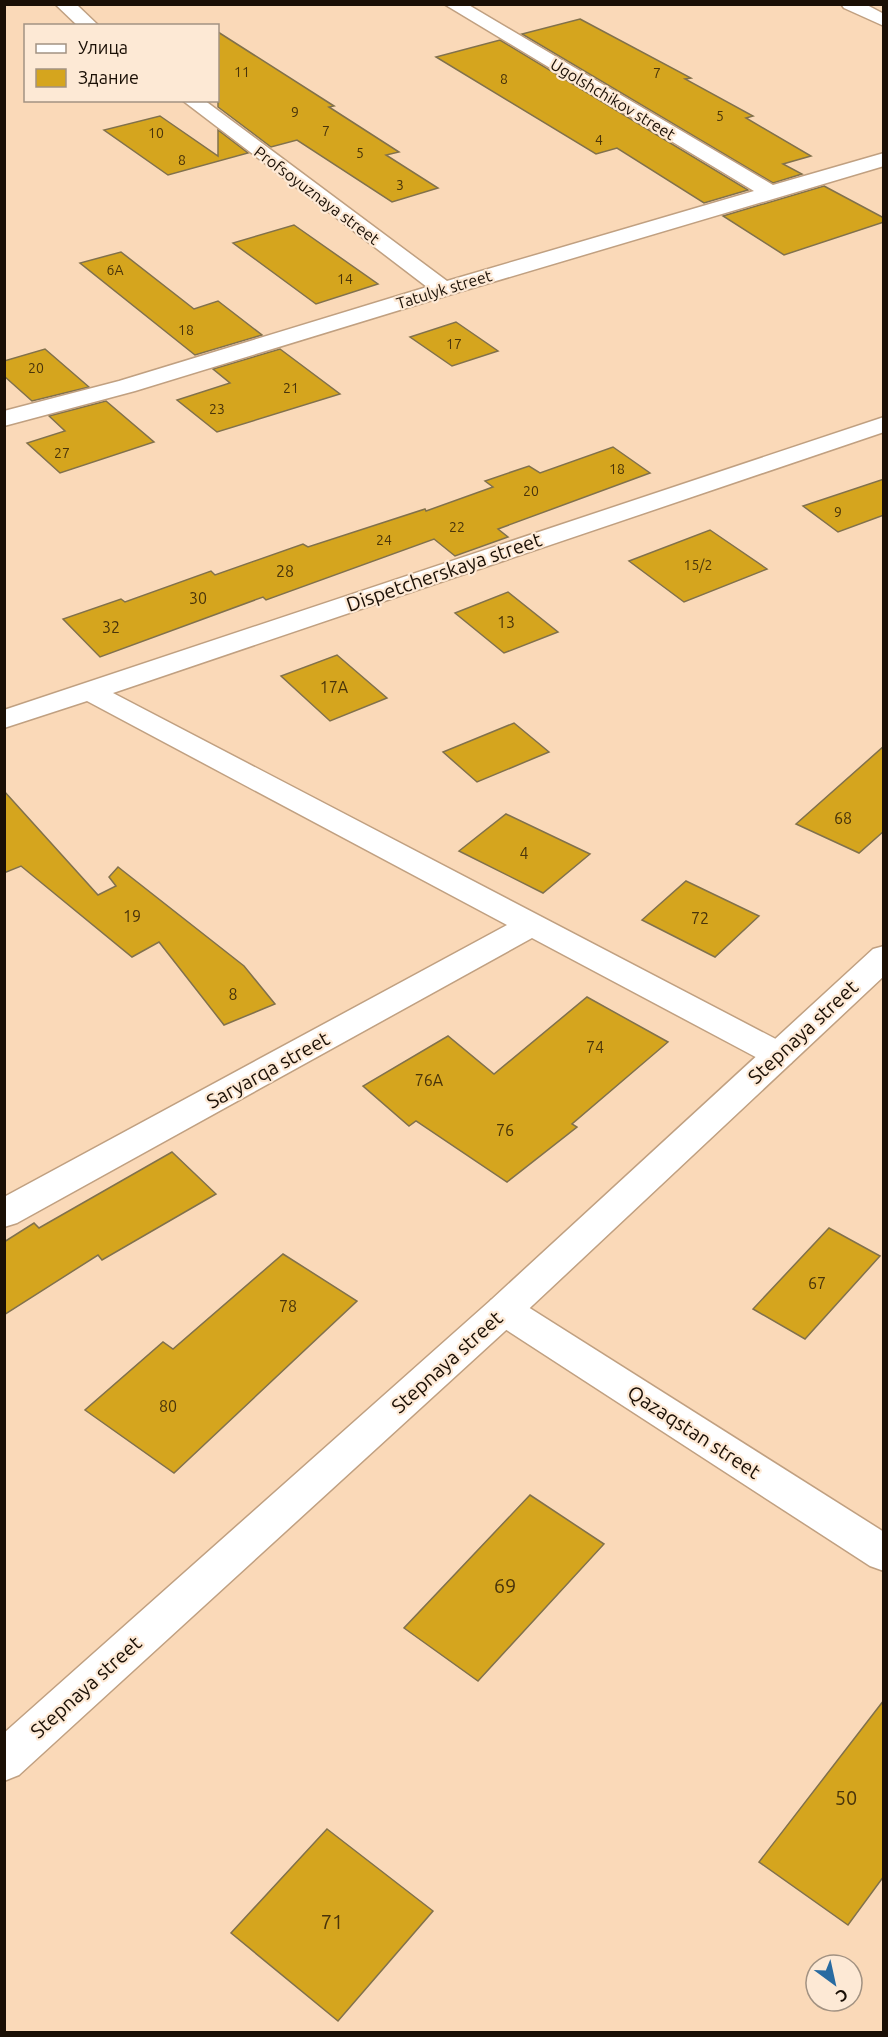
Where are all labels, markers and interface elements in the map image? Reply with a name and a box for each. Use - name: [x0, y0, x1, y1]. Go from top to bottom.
- legend: [24, 24, 219, 102]
- text: Улица: [78, 37, 128, 57]
- street label: Ugolshchikov street: [547, 55, 679, 144]
- house number: 11: [234, 64, 250, 80]
- house number: 7: [653, 65, 661, 81]
- text: Здание: [78, 67, 139, 87]
- house number: 8: [500, 71, 508, 87]
- house number: 9: [291, 104, 299, 120]
- house number: 5: [716, 108, 724, 124]
- house number: 7: [322, 123, 330, 139]
- house number: 10: [148, 125, 164, 141]
- house number: 4: [595, 132, 603, 148]
- street label: Profsoyuznaya street: [251, 142, 384, 248]
- house number: 5: [356, 145, 364, 161]
- house number: 8: [178, 152, 186, 168]
- house number: 3: [396, 177, 404, 193]
- house number: 6А: [107, 262, 124, 278]
- street label: Tatulyk street: [394, 266, 495, 312]
- house number: 14: [337, 271, 353, 287]
- house number: 18: [178, 322, 194, 338]
- house number: 17: [446, 336, 462, 352]
- house number: 20: [28, 360, 44, 376]
- house number: 21: [283, 380, 299, 396]
- house number: 23: [209, 401, 225, 417]
- house number: 27: [54, 445, 70, 461]
- house number: 18: [609, 461, 625, 477]
- house number: 20: [523, 483, 539, 499]
- house number: 9: [834, 504, 842, 520]
- house number: 22: [449, 519, 465, 535]
- street label: Dispetcherskaya street: [343, 527, 545, 616]
- house number: 24: [376, 532, 392, 548]
- house number: 15/2: [684, 557, 712, 573]
- house number: 28: [276, 562, 294, 580]
- house number: 30: [189, 589, 207, 607]
- house number: 13: [497, 613, 515, 631]
- house number: 32: [102, 618, 120, 636]
- house number: 17А: [320, 678, 349, 696]
- house number: 68: [834, 809, 852, 827]
- house number: 4: [519, 844, 529, 862]
- house number: 19: [123, 907, 141, 925]
- house number: 72: [691, 909, 709, 927]
- street label: Stepnaya street: [743, 975, 862, 1088]
- house number: 8: [228, 985, 238, 1003]
- street label: Saryarqa street: [202, 1026, 333, 1113]
- house number: 74: [586, 1038, 604, 1056]
- house number: 76А: [415, 1071, 444, 1089]
- house number: 76: [496, 1121, 514, 1139]
- house number: 67: [808, 1274, 826, 1292]
- house number: 78: [279, 1297, 297, 1315]
- street label: Stepnaya street: [386, 1306, 507, 1417]
- street label: Qazaqstan street: [624, 1380, 765, 1483]
- house number: 80: [159, 1397, 177, 1415]
- house number: 69: [494, 1574, 516, 1597]
- street label: Stepnaya street: [25, 1631, 146, 1742]
- house number: 50: [835, 1786, 857, 1809]
- house number: 71: [321, 1910, 343, 1933]
- north arrow: [804, 1953, 864, 2013]
- text: С: [833, 1985, 851, 2006]

